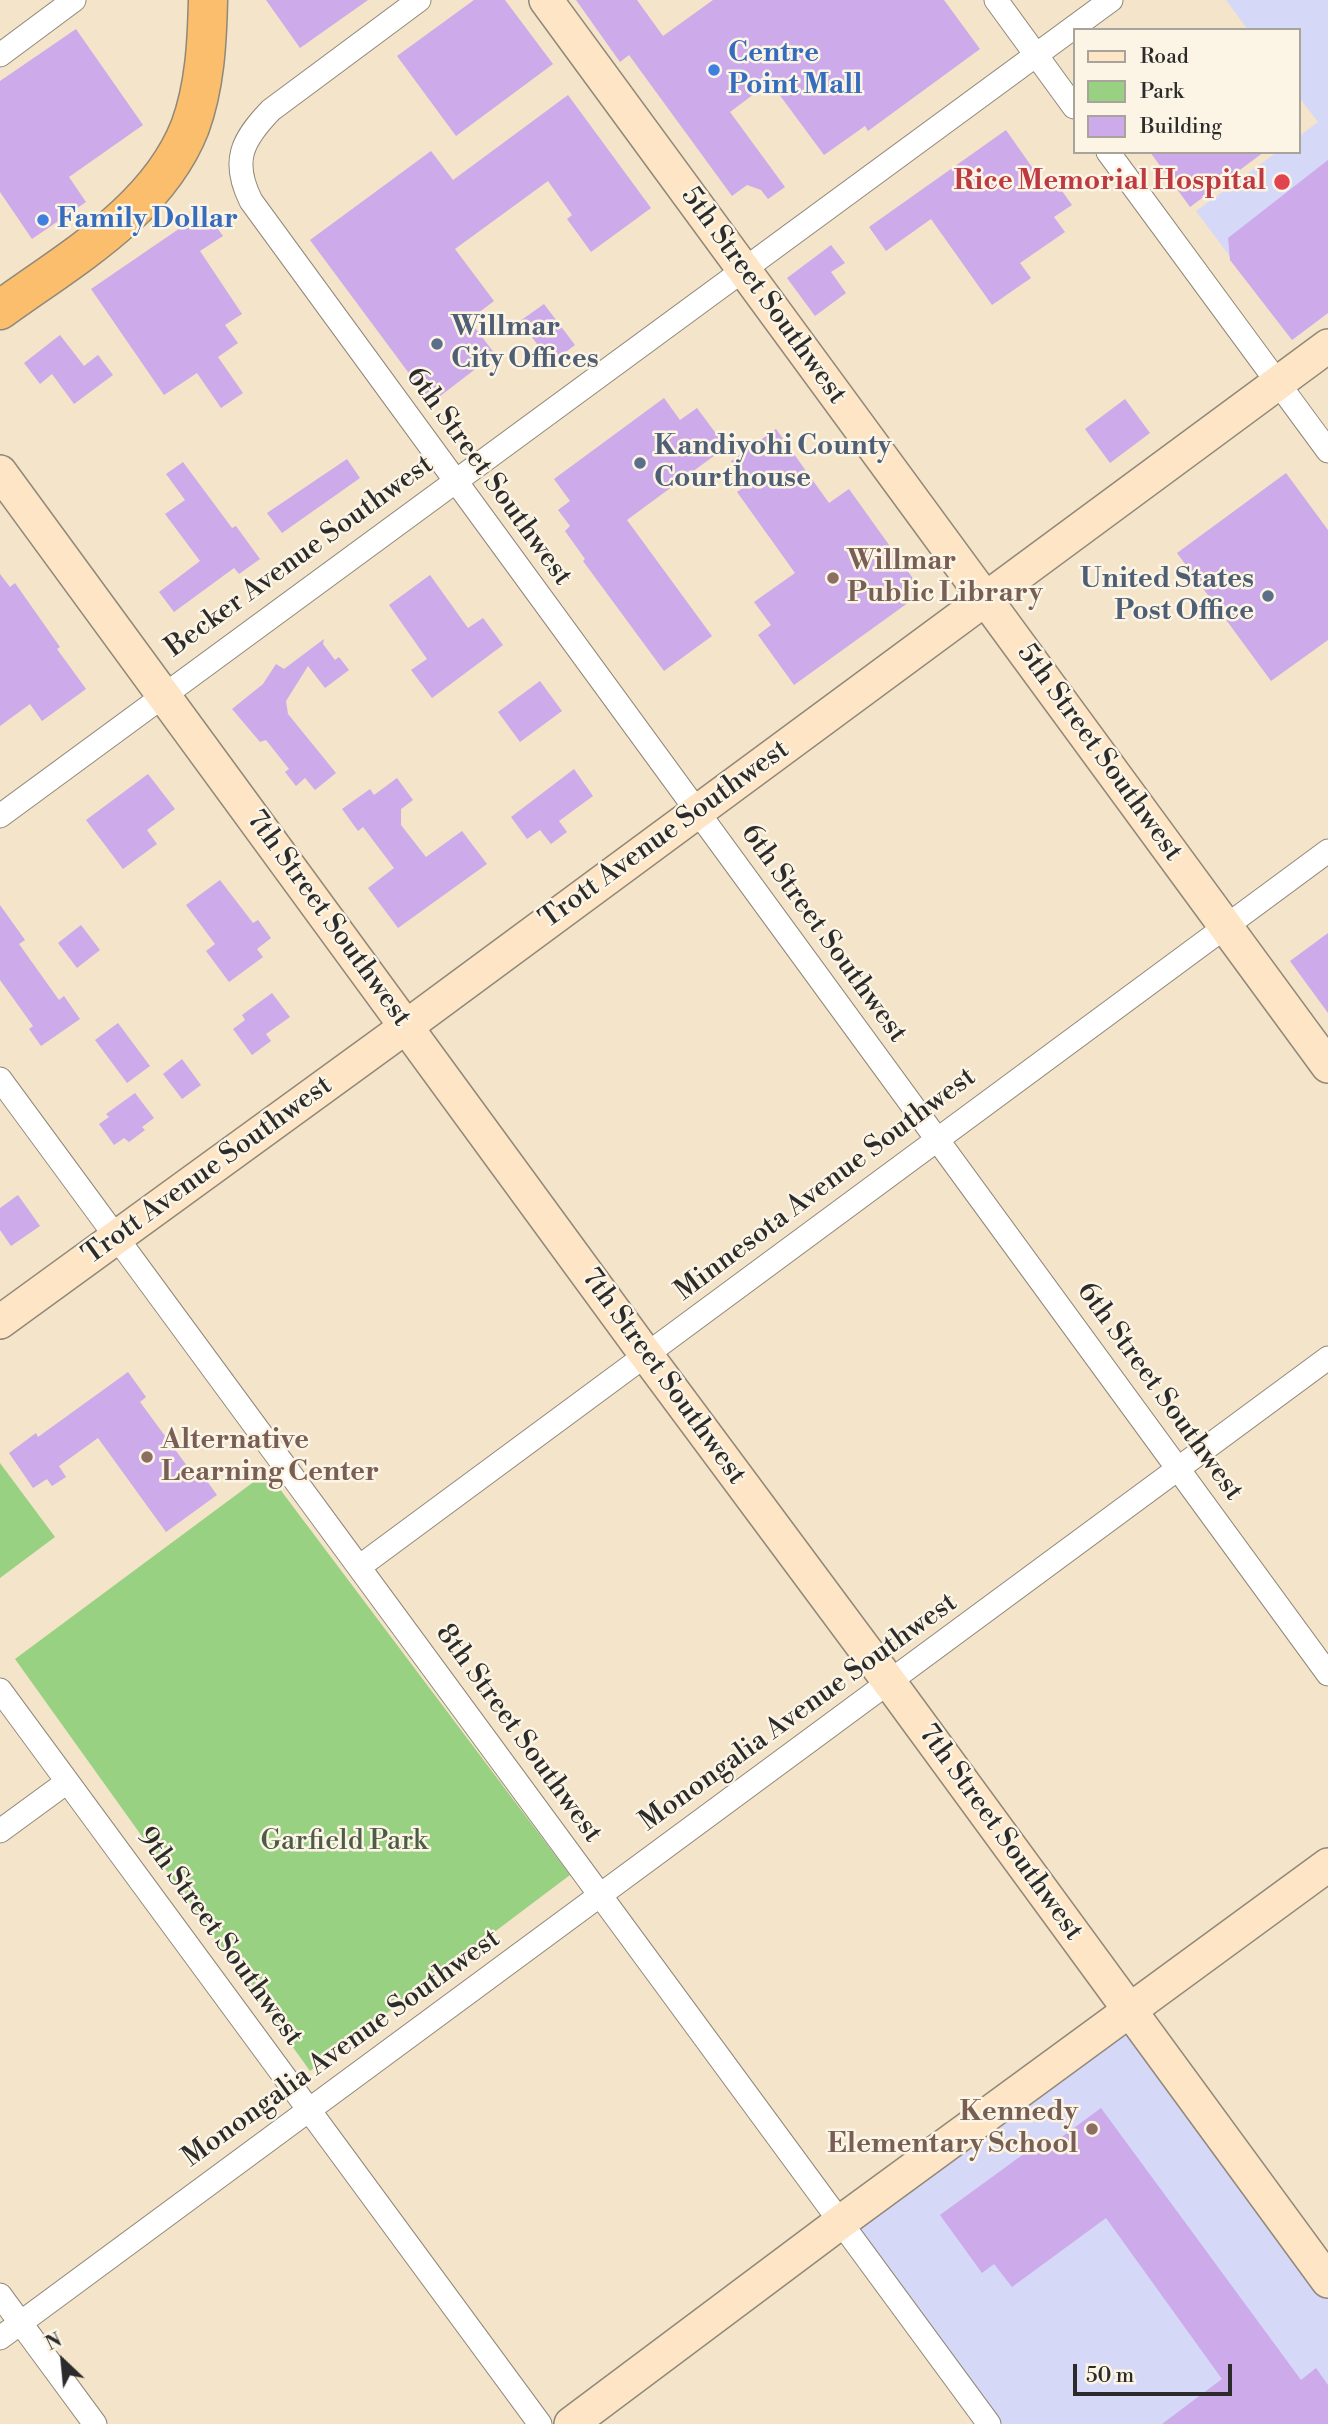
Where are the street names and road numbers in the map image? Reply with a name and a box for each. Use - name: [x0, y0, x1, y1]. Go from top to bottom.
- street label: 5th Street Southwest: [673, 181, 853, 411]
- street label: 6th Street Southwest: [397, 361, 579, 593]
- street label: Becker Avenue Southwest: [160, 449, 440, 665]
- street label: 5th Street Southwest: [1009, 638, 1189, 868]
- street label: Trott Avenue Southwest: [534, 733, 796, 937]
- street label: 7th Street Southwest: [238, 804, 418, 1034]
- street label: 6th Street Southwest: [732, 818, 914, 1050]
- street label: Minnesota Avenue Southwest: [669, 1061, 983, 1309]
- street label: Trott Avenue Southwest: [77, 1069, 339, 1273]
- street label: 7th Street Southwest: [573, 1262, 753, 1492]
- street label: 6th Street Southwest: [1068, 1276, 1250, 1508]
- street label: Monongalia Avenue Southwest: [634, 1587, 964, 1839]
- street label: 8th Street Southwest: [427, 1618, 609, 1850]
- street label: 7th Street Southwest: [910, 1718, 1090, 1948]
- street label: 9th Street Southwest: [128, 1821, 310, 2053]
- street label: Monongalia Avenue Southwest: [177, 1923, 507, 2175]

